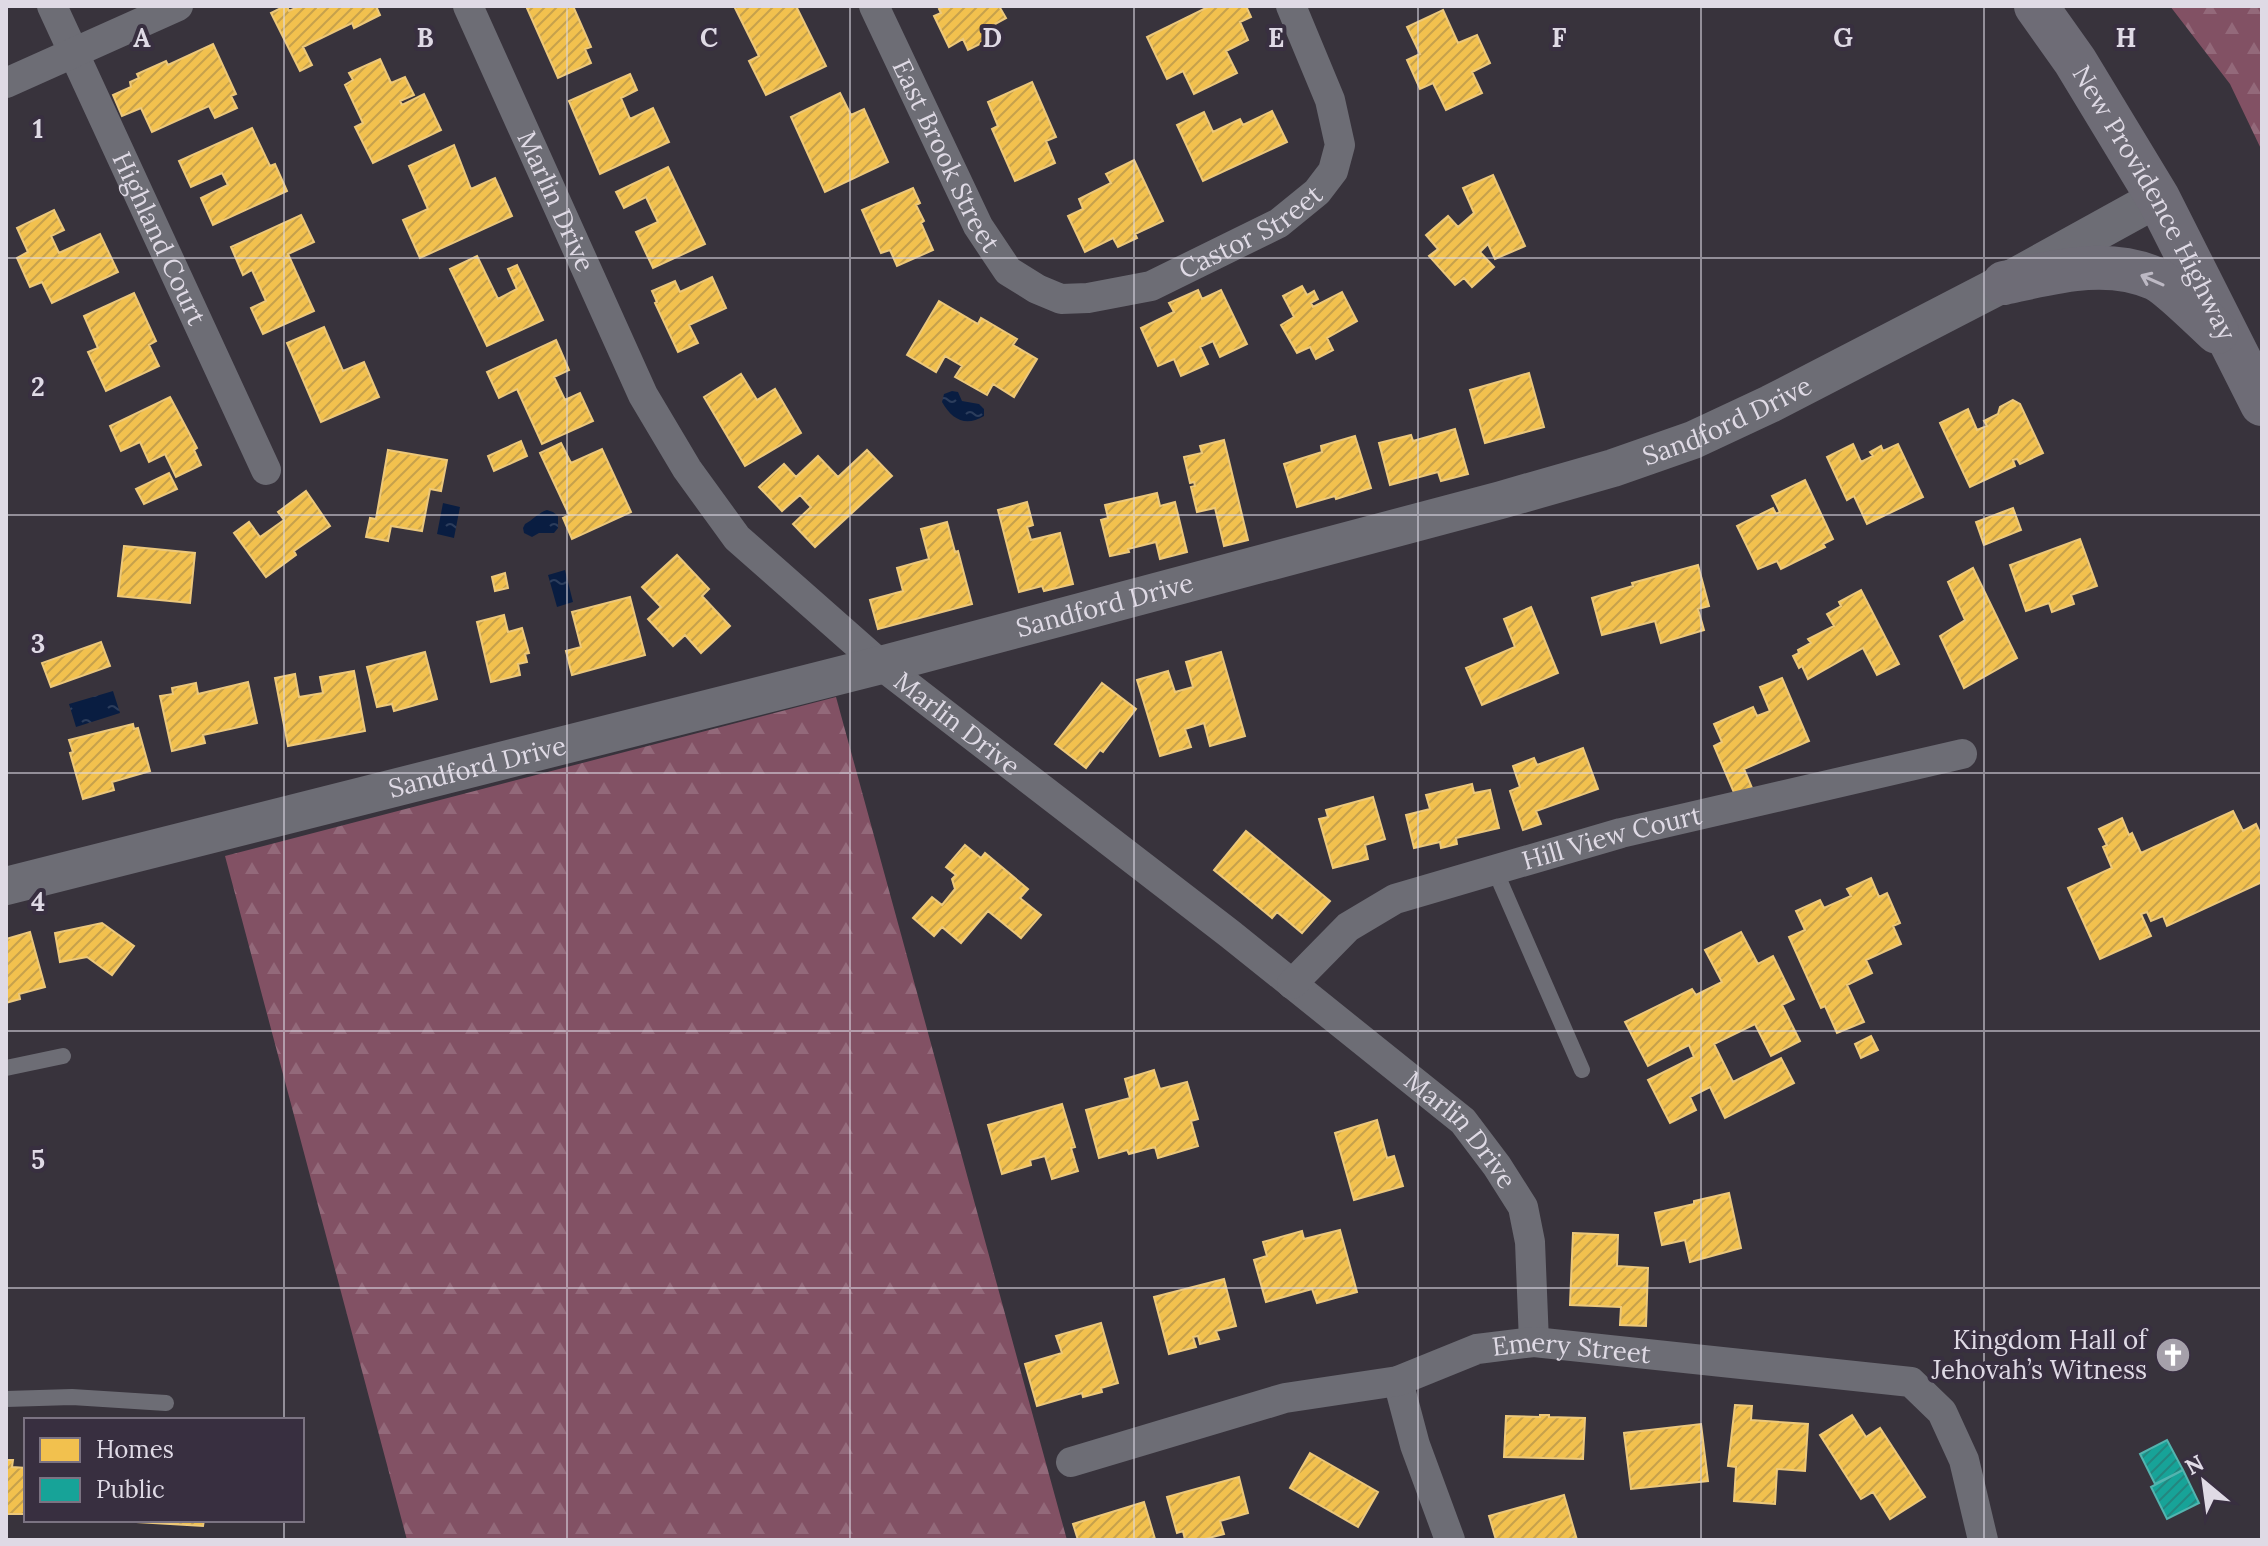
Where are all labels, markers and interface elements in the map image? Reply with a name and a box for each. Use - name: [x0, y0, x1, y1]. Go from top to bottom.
- text: A: [133, 21, 151, 54]
- text: B: [416, 21, 434, 54]
- text: C: [700, 21, 718, 54]
- text: D: [982, 21, 1002, 54]
- text: E: [1268, 21, 1284, 54]
- text: F: [1552, 21, 1567, 54]
- text: G: [1833, 21, 1853, 54]
- text: H: [2116, 21, 2136, 54]
- street label: East Brook Street: [885, 54, 1008, 258]
- street label: New Providence Highway: [2065, 59, 2244, 346]
- text: 1: [33, 112, 43, 145]
- street label: Marlin Drive: [510, 126, 602, 276]
- street label: Highland Court: [105, 146, 214, 330]
- street label: Castor Street: [1173, 178, 1329, 286]
- one-way arrow: [2140, 272, 2165, 287]
- street label: Sandford Drive: [1638, 368, 1817, 472]
- text: 2: [31, 370, 45, 403]
- street label: Sandford Drive: [1012, 566, 1197, 644]
- text: 3: [31, 627, 45, 660]
- street label: Marlin Drive: [888, 664, 1027, 782]
- street label: Sandford Drive: [385, 728, 569, 805]
- street label: Hill View Court: [1518, 798, 1705, 877]
- text: 4: [31, 885, 45, 918]
- street label: Marlin Drive: [1398, 1064, 1524, 1195]
- text: 5: [31, 1143, 45, 1176]
- place label: Kingdom Hall of Jehovah’s Witness: [1931, 1323, 2149, 1386]
- street label: Emery Street: [1490, 1325, 1653, 1370]
- church icon: Kingdom Hall of Jehovah’s Witness: [2154, 1336, 2192, 1374]
- legend: [24, 1418, 304, 1522]
- text: Homes: [96, 1434, 174, 1465]
- north arrow: [2164, 1442, 2244, 1522]
- text: N: [2180, 1448, 2209, 1481]
- text: Public: [96, 1474, 165, 1505]

